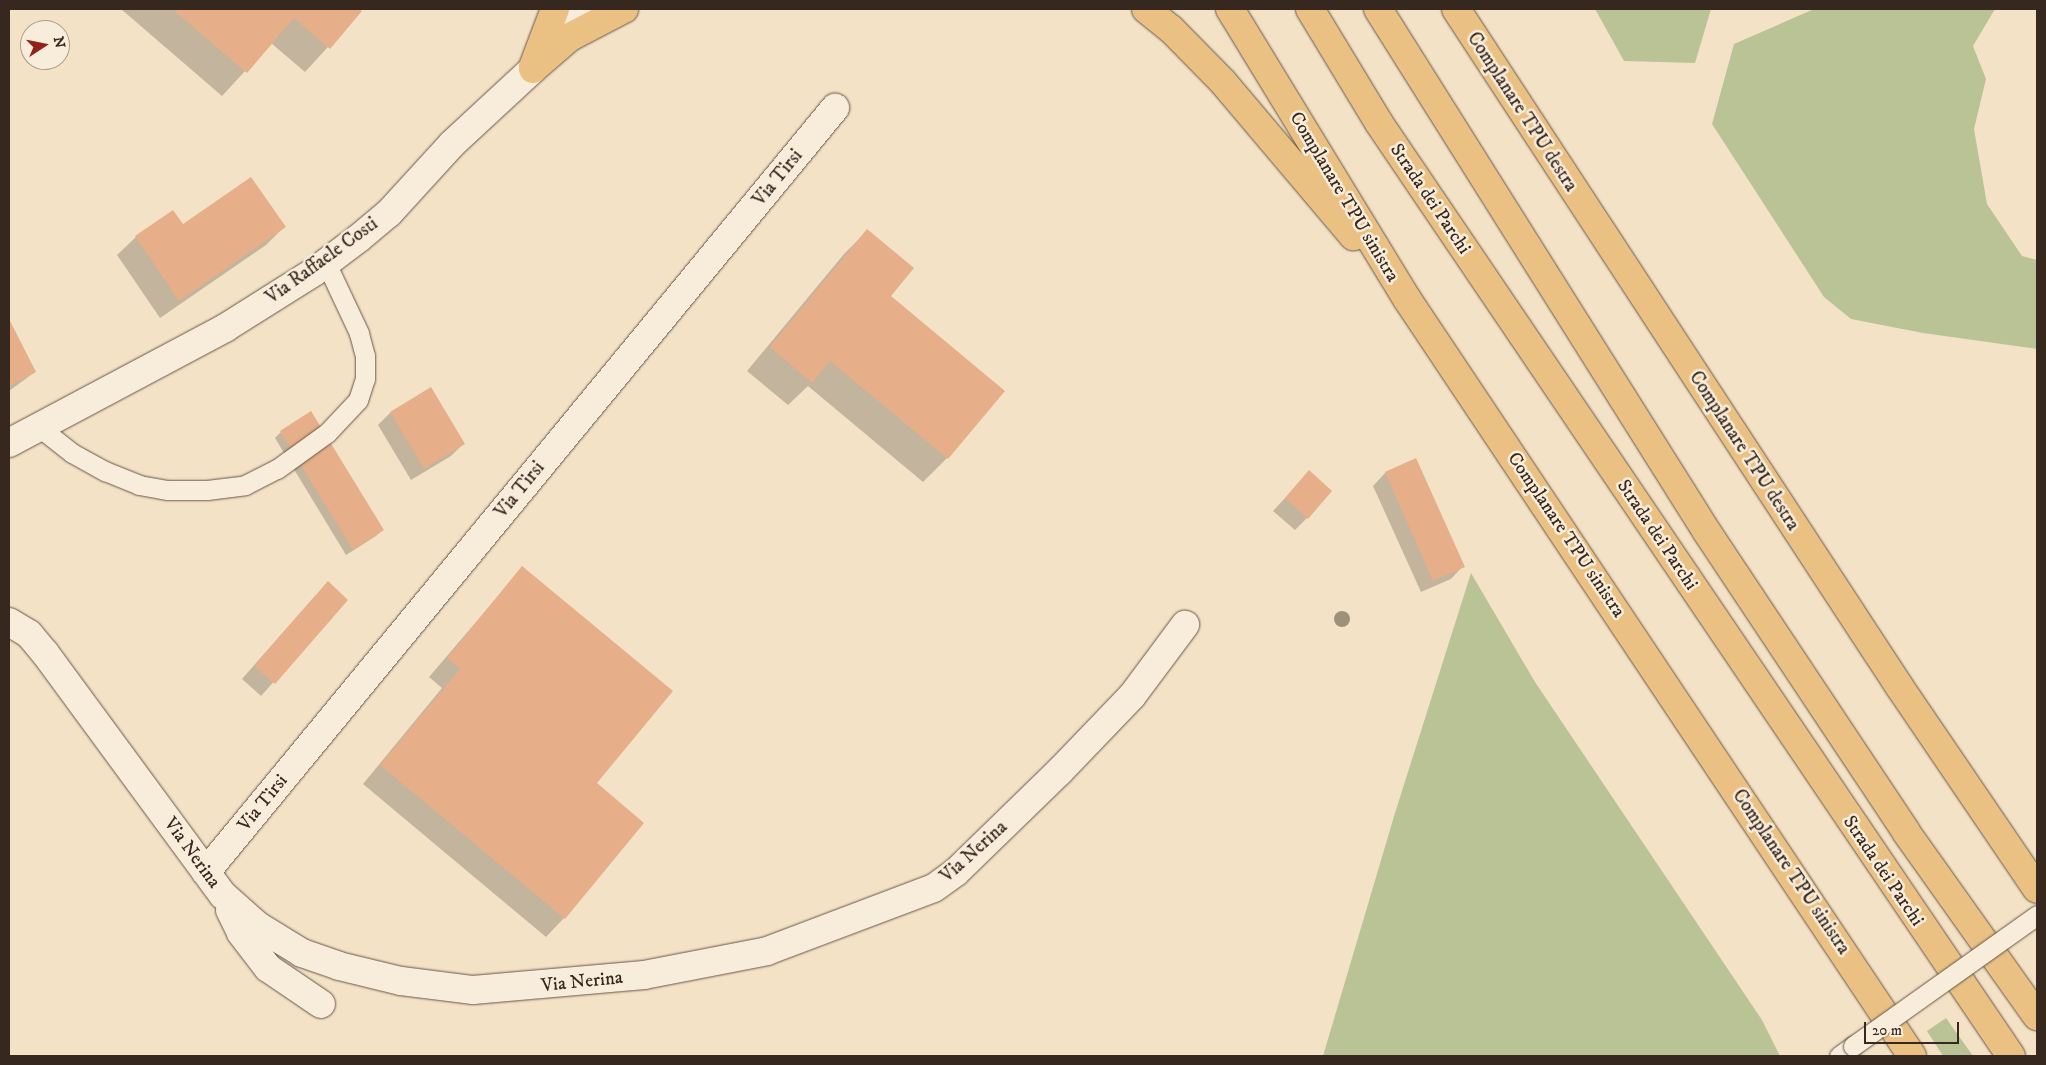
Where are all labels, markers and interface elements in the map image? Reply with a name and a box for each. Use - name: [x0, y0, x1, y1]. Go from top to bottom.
- north arrow: [20, 20, 70, 70]
- street label: Complanare TPU destra: [1462, 28, 1582, 196]
- text: N: [49, 35, 69, 50]
- street label: Complanare TPU sinistra: [1284, 108, 1404, 286]
- street label: Strada dei Parchi: [1385, 139, 1475, 259]
- street label: Via Tirsi: [748, 145, 808, 211]
- street label: Via Raffaele Costi: [262, 213, 382, 309]
- street label: Complanare TPU destra: [1684, 367, 1804, 535]
- street label: Complanare TPU sinistra: [1502, 448, 1630, 622]
- street label: Via Tirsi: [490, 457, 550, 523]
- street label: Strada dei Parchi: [1612, 475, 1702, 595]
- street label: Via Tirsi: [233, 770, 293, 836]
- street label: Complanare TPU sinistra: [1727, 785, 1855, 959]
- street label: Strada dei Parchi: [1838, 811, 1928, 931]
- street label: Via Nerina: [159, 813, 225, 893]
- street label: Via Nerina: [936, 816, 1012, 888]
- street label: Via Nerina: [540, 966, 624, 998]
- scale bar: [1866, 1012, 1961, 1044]
- text: 20 m: [1872, 1021, 1902, 1040]

